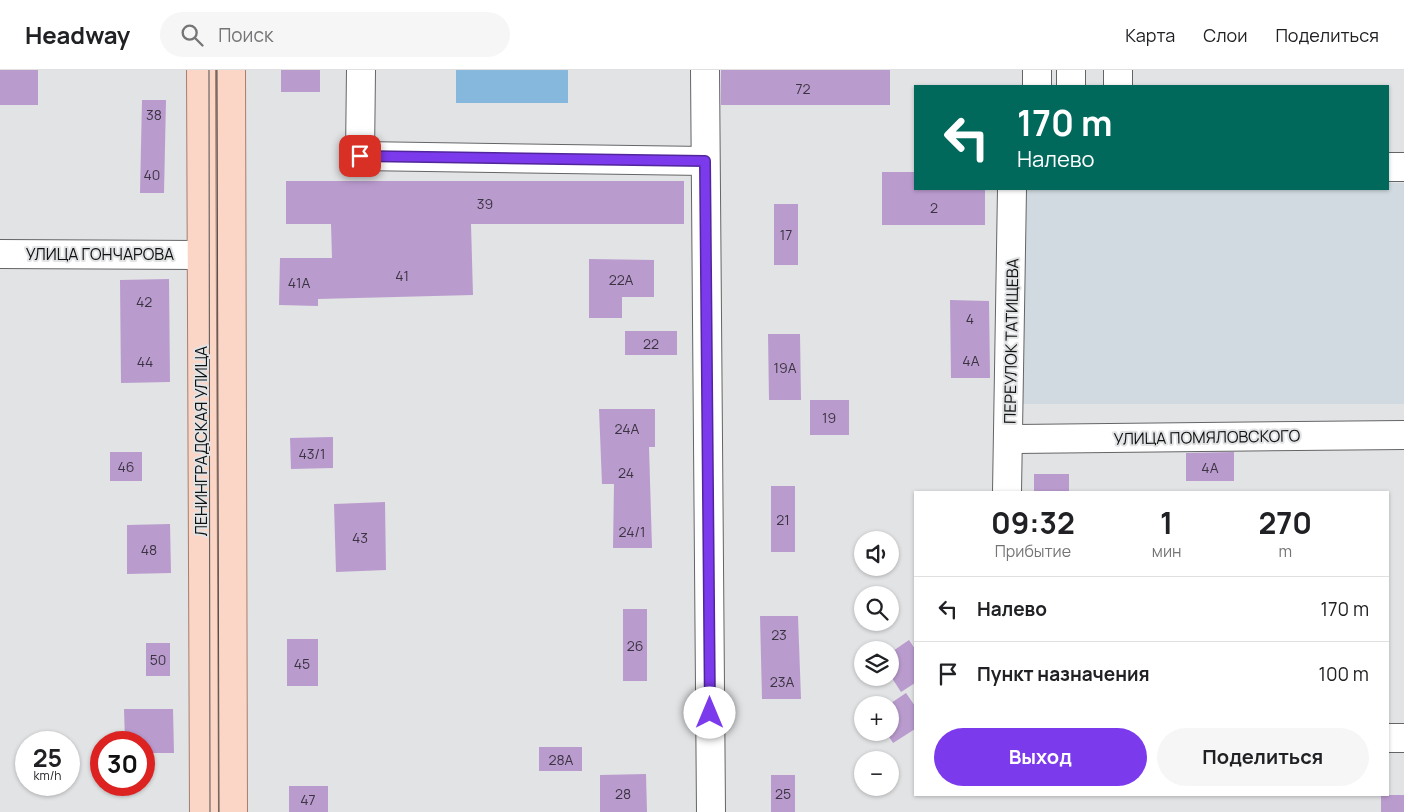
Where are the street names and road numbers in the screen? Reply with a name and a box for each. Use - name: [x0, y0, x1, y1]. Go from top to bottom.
- street label: УЛИЦА ГОНЧАРОВА: [26, 243, 174, 265]
- street label: ПЕРЕУЛОК ТАТИЩЕВА: [999, 258, 1023, 424]
- street label: ЛЕНИНГРАДСКАЯ УЛИЦА: [190, 346, 212, 536]
- street label: УЛИЦА ПОМЯЛОВСКОГО: [1114, 424, 1301, 450]

